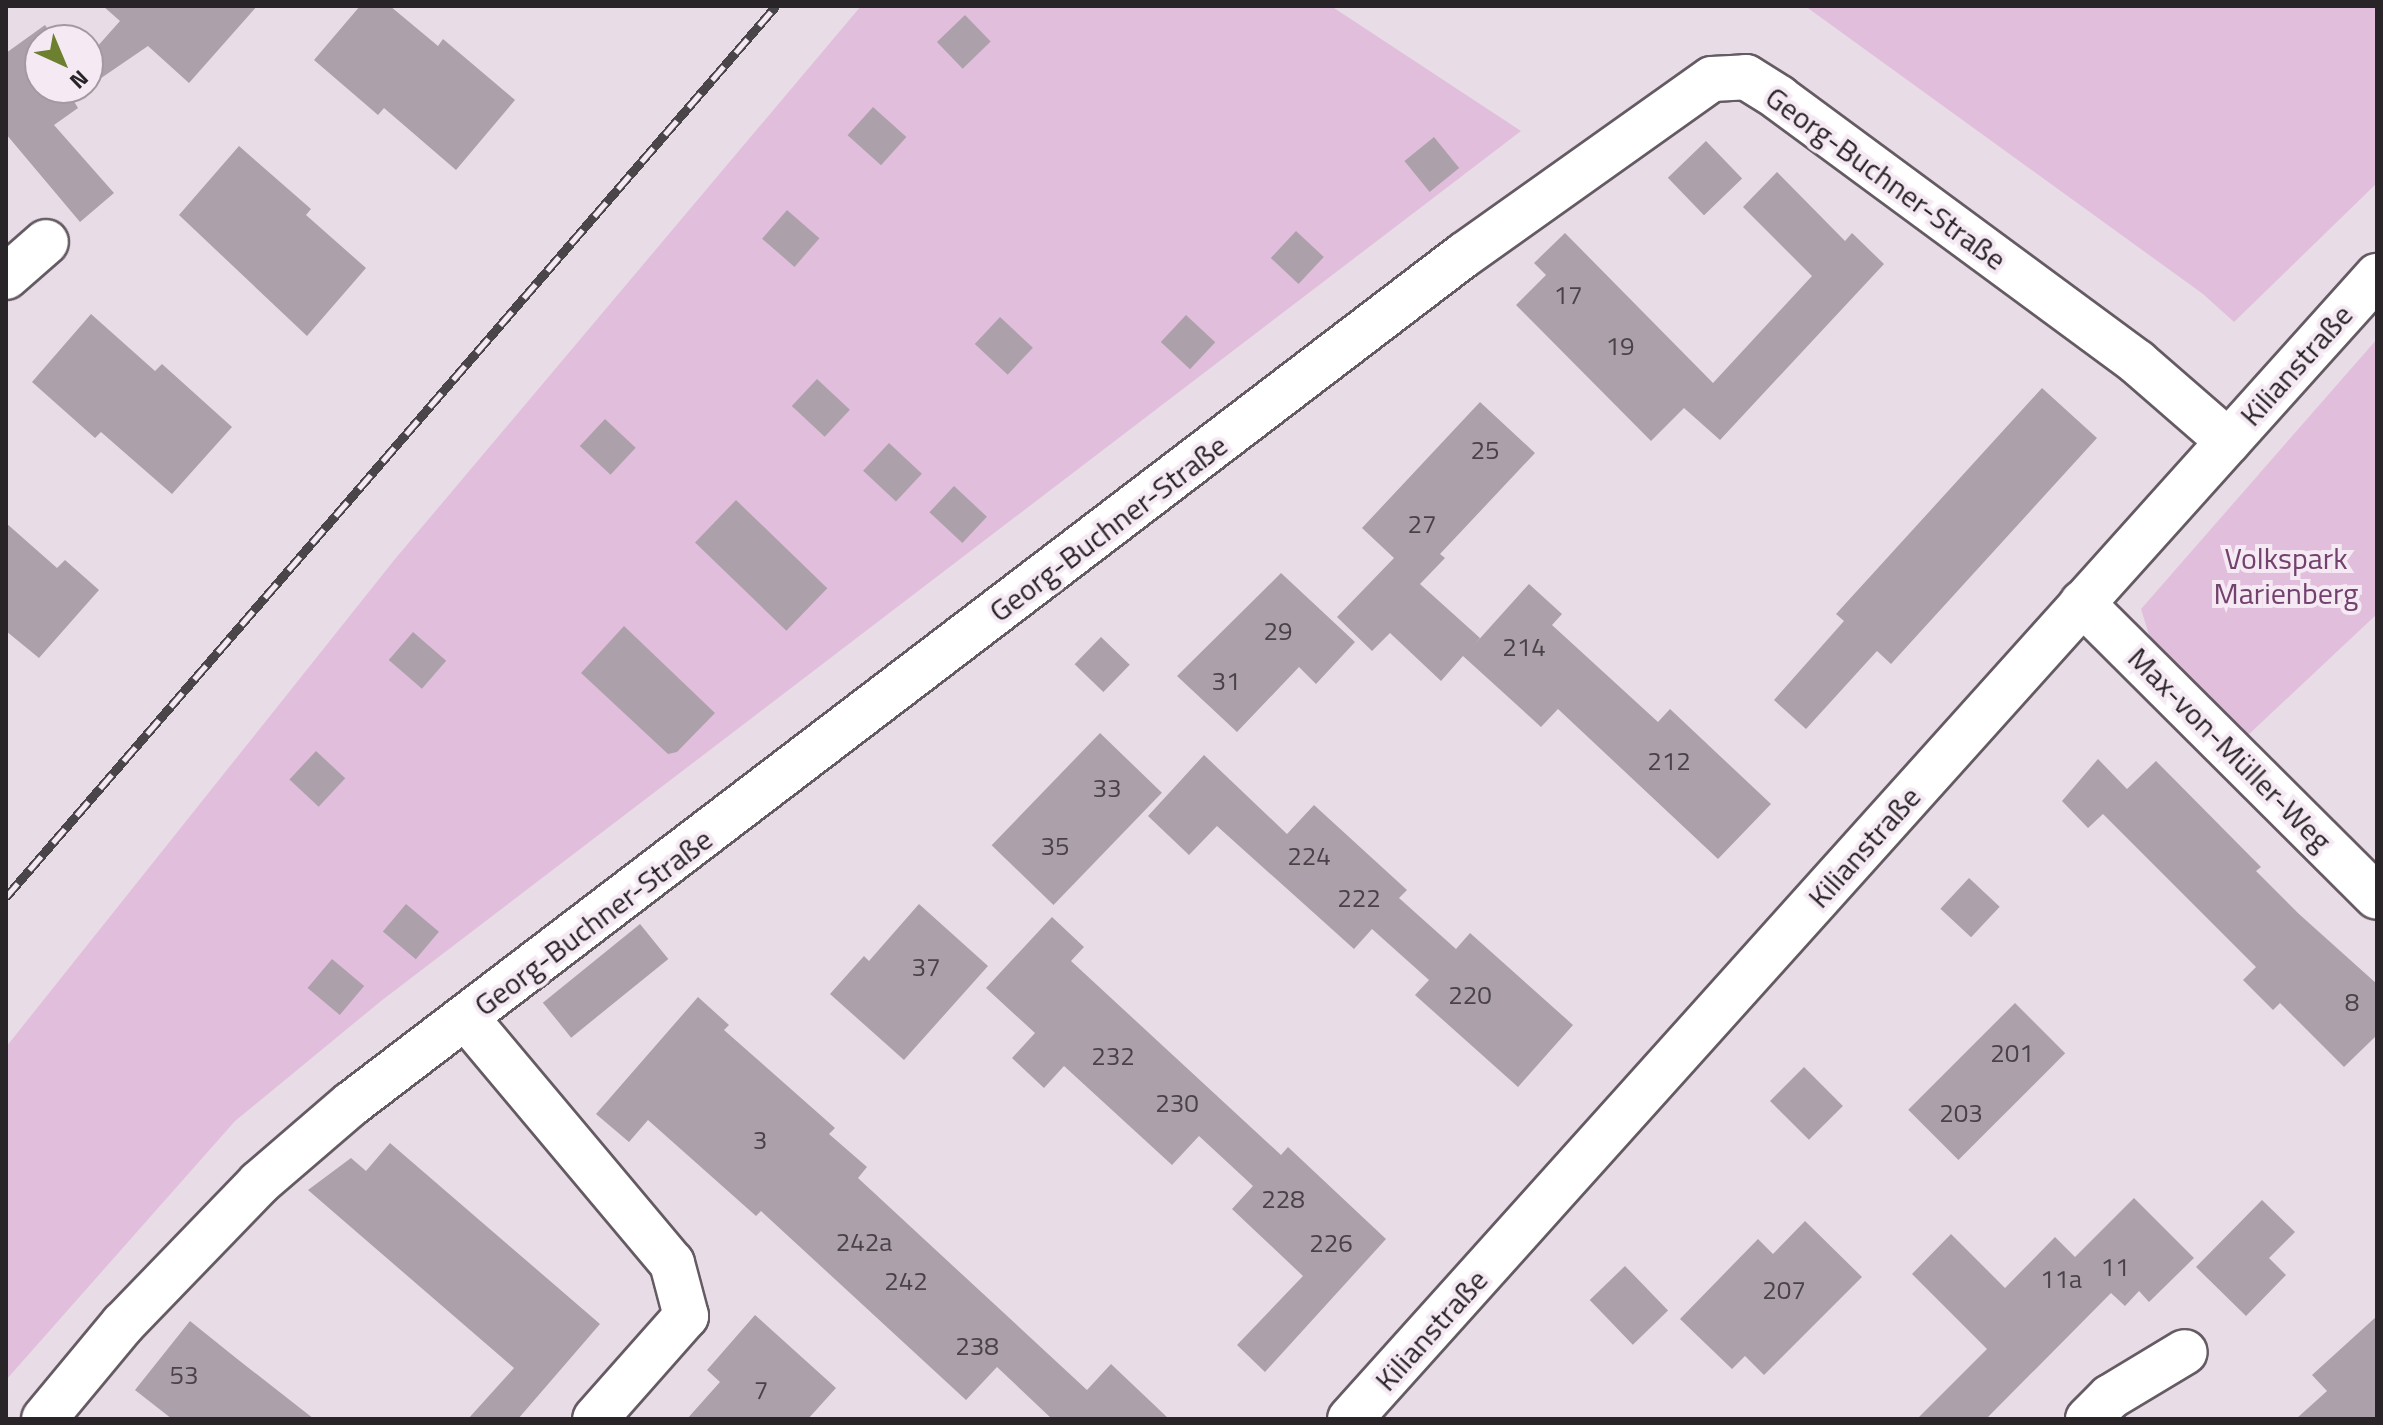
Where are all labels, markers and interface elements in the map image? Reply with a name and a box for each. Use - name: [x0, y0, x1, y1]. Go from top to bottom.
- north arrow: [24, 24, 104, 104]
- text: N: [62, 62, 97, 97]
- street label: Georg-Buchner-Straße: [1759, 79, 2013, 277]
- house number: 17: [1553, 279, 1583, 311]
- street label: Kilianstraße: [2232, 297, 2360, 433]
- house number: 19: [1605, 330, 1635, 362]
- street label: Georg-Buchner-Straße: [982, 427, 1234, 629]
- house number: 25: [1470, 434, 1500, 466]
- house number: 27: [1407, 508, 1437, 540]
- park label: Volkspark Marienberg: [2214, 540, 2358, 610]
- house number: 29: [1263, 615, 1293, 647]
- house number: 214: [1502, 631, 1546, 663]
- street label: Max-von-Müller-Weg: [2121, 640, 2339, 858]
- house number: 31: [1211, 665, 1241, 697]
- house number: 212: [1647, 745, 1691, 777]
- house number: 33: [1092, 772, 1122, 804]
- street label: Kilianstraße: [1800, 779, 1928, 915]
- street label: Georg-Buchner-Straße: [467, 821, 719, 1023]
- house number: 35: [1040, 830, 1070, 862]
- house number: 224: [1287, 840, 1331, 872]
- house number: 222: [1337, 882, 1381, 914]
- house number: 37: [911, 951, 941, 983]
- house number: 220: [1448, 979, 1492, 1011]
- house number: 8: [2345, 986, 2359, 1018]
- house number: 201: [1990, 1037, 2034, 1069]
- house number: 232: [1091, 1040, 1135, 1072]
- house number: 230: [1155, 1087, 1199, 1119]
- house number: 203: [1939, 1097, 1983, 1129]
- house number: 3: [753, 1124, 767, 1156]
- house number: 228: [1261, 1183, 1305, 1215]
- house number: 242a: [836, 1226, 892, 1258]
- house number: 226: [1309, 1227, 1353, 1259]
- house number: 11: [2100, 1251, 2130, 1283]
- street label: Kilianstraße: [1367, 1262, 1495, 1398]
- house number: 11a: [2040, 1263, 2082, 1295]
- house number: 242: [884, 1265, 928, 1297]
- house number: 207: [1762, 1274, 1806, 1306]
- house number: 238: [955, 1330, 999, 1362]
- house number: 53: [169, 1359, 199, 1391]
- house number: 7: [754, 1374, 768, 1406]

